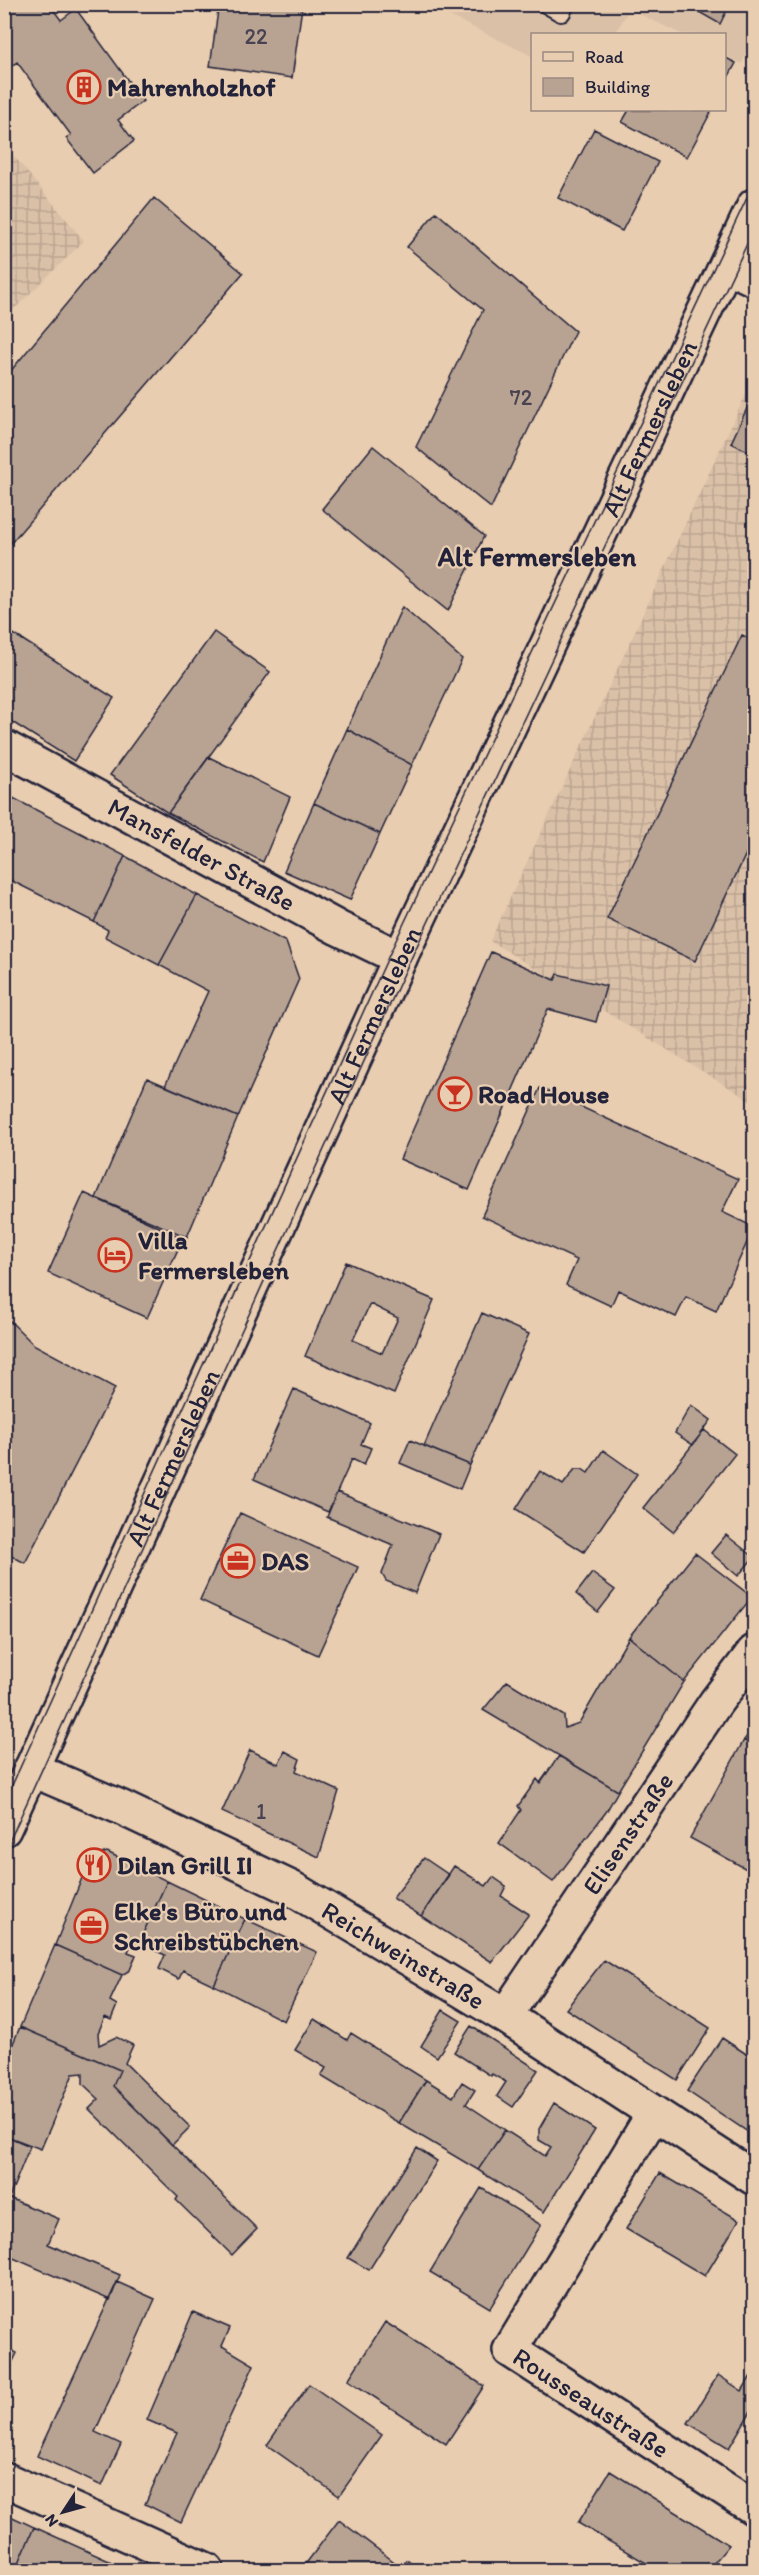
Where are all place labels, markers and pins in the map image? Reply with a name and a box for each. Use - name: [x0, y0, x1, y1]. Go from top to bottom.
- building icon: Mahrenholzhof: [66, 69, 102, 105]
- place label: Mahrenholzhof: [107, 71, 276, 103]
- bar icon: Road House: [437, 1076, 473, 1112]
- place label: Road House: [478, 1078, 609, 1110]
- place label: Villa Fermersleben: [138, 1224, 289, 1286]
- hotel icon: Villa Fermersleben: [97, 1237, 133, 1273]
- office icon: DAS: [220, 1543, 256, 1579]
- place label: DAS: [261, 1545, 310, 1577]
- restaurant icon: Dilan Grill II: [76, 1847, 112, 1883]
- place label: Dilan Grill II: [117, 1849, 253, 1881]
- place label: Elke's Büro und Schreibstübchen: [114, 1895, 299, 1957]
- office icon: Elke's Büro und Schreibstübchen: [73, 1908, 109, 1944]

